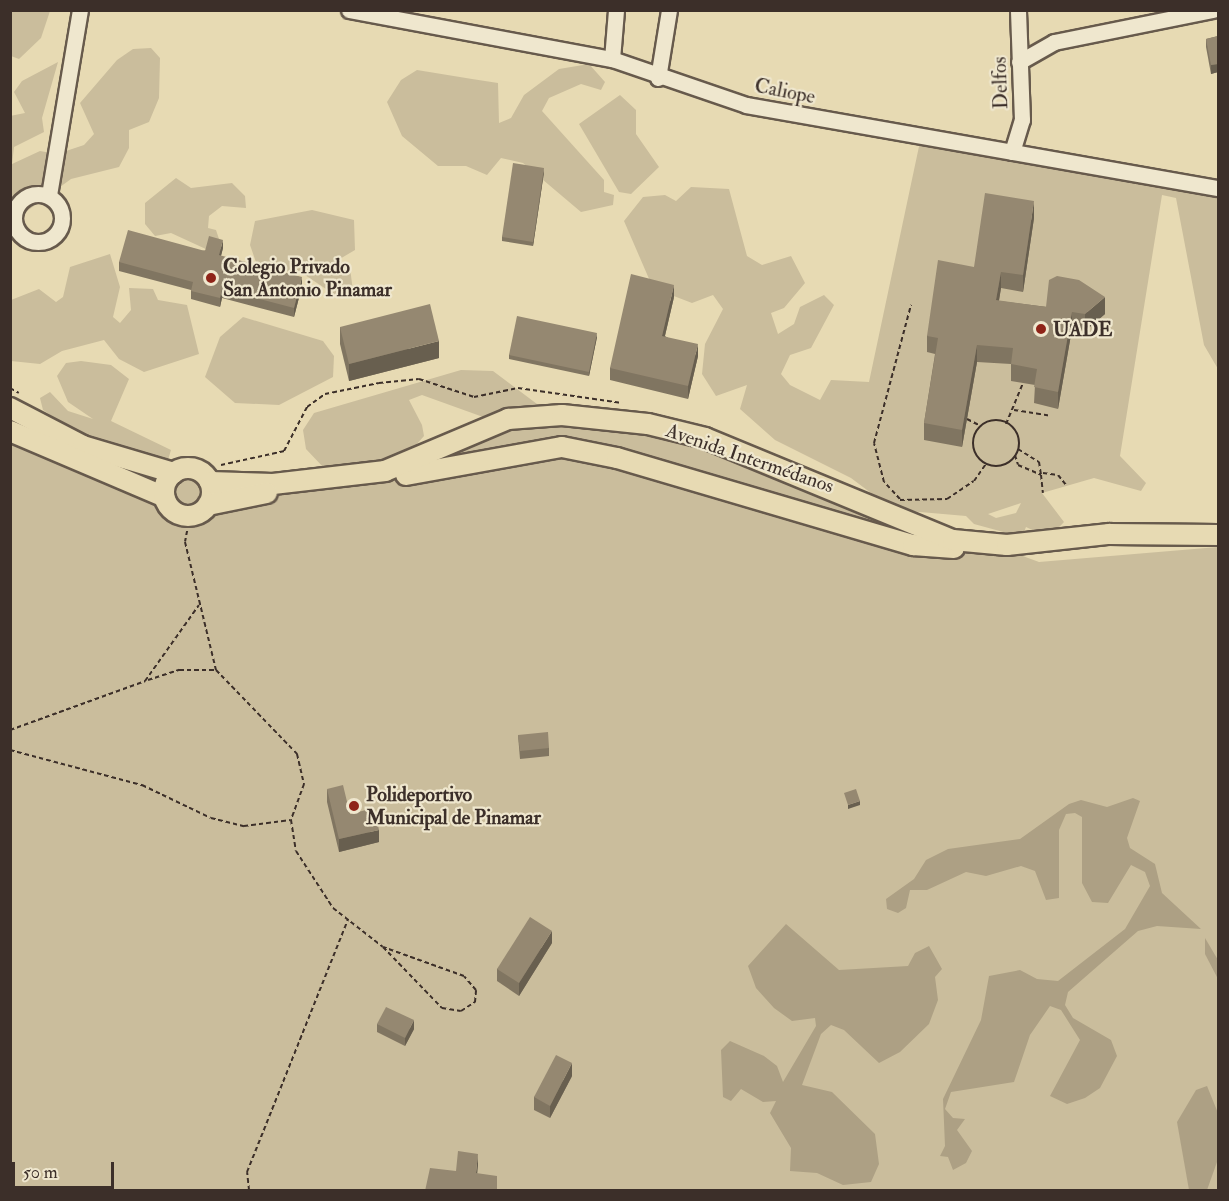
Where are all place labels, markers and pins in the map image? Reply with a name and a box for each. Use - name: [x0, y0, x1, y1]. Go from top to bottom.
- place label: Colegio Privado San Antonio Pinamar: [223, 254, 392, 301]
- marker: Colegio Privado San Antonio Pinamar: [204, 271, 218, 285]
- place label: UADE: [1053, 317, 1112, 341]
- marker: UADE: [1034, 322, 1048, 336]
- place label: Polideportivo Municipal de Pinamar: [366, 783, 541, 830]
- marker: Polideportivo Municipal de Pinamar: [347, 799, 361, 813]

